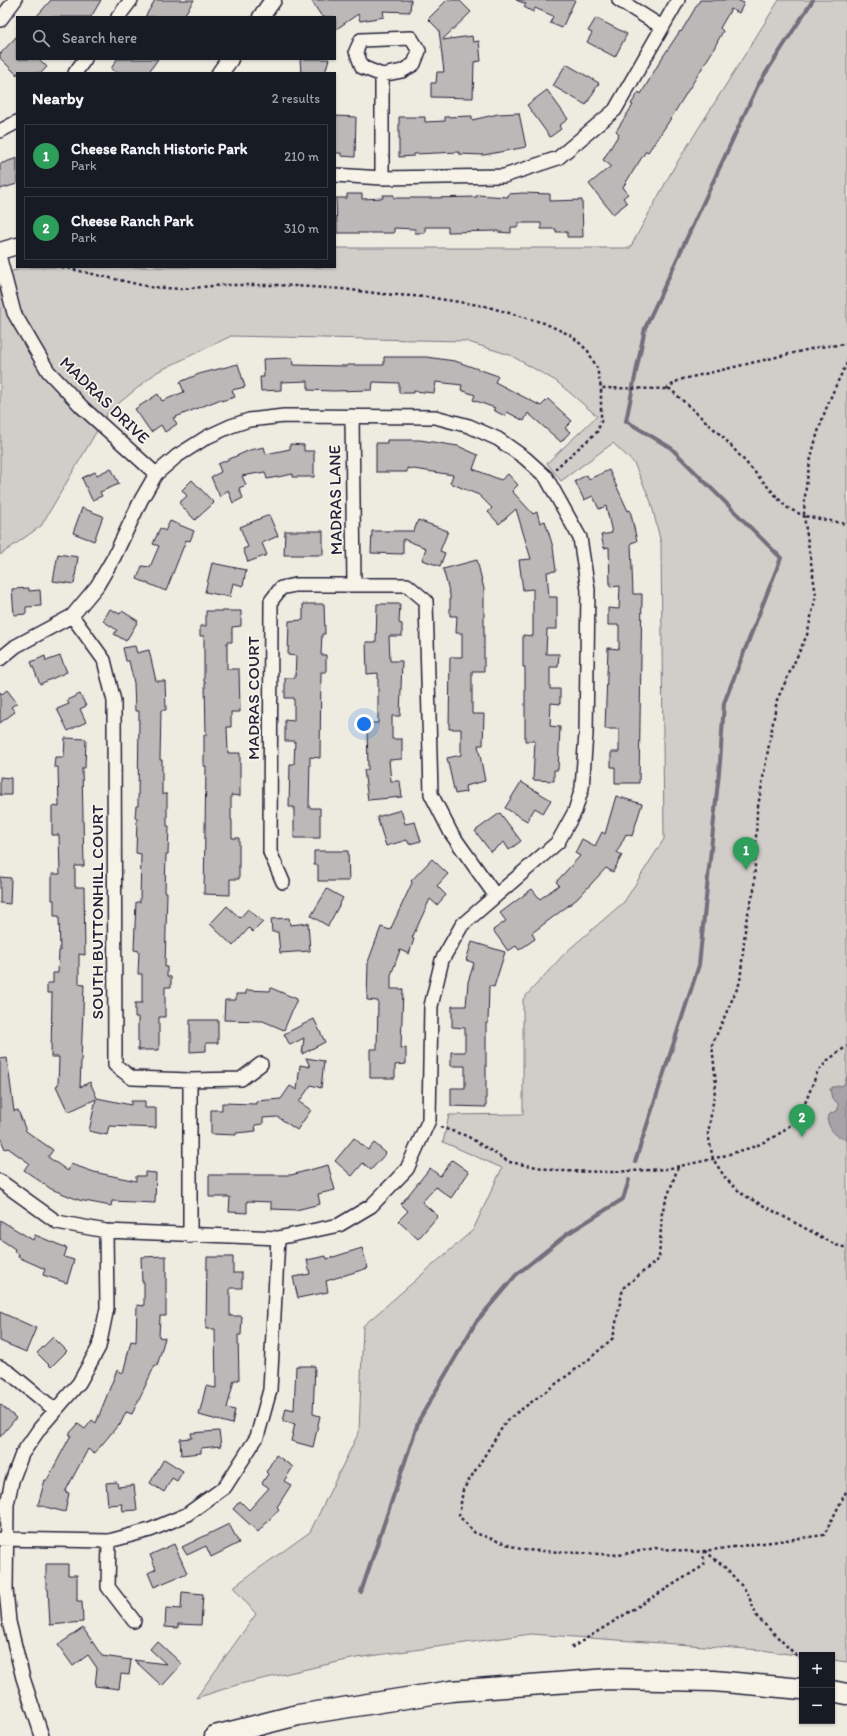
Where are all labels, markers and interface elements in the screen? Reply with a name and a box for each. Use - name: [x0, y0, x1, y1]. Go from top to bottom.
- search box: [16, 16, 336, 60]
- icon: search: [30, 27, 52, 49]
- text: Search here: [62, 29, 137, 47]
- text: Nearby: [32, 88, 84, 108]
- text: 2 results: [272, 91, 320, 106]
- text: Cheese Ranch Historic Park: [71, 140, 247, 158]
- text: 1: [43, 149, 49, 164]
- text: 210 m: [284, 149, 319, 164]
- text: Park: [71, 158, 97, 173]
- text: Cheese Ranch Park: [71, 212, 193, 230]
- text: 2: [43, 221, 49, 236]
- text: 310 m: [284, 221, 319, 236]
- text: Park: [71, 230, 97, 245]
- street label: MADRAS DRIVE: [56, 352, 154, 448]
- street label: MADRAS LANE: [324, 445, 346, 555]
- street label: MADRAS COURT: [243, 635, 263, 760]
- your location: [354, 714, 374, 734]
- street label: SOUTH BUTTONHILL COURT: [87, 804, 107, 1020]
- pin: 1: [733, 837, 759, 870]
- pin: 2: [789, 1104, 815, 1137]
- map controls: [799, 1652, 835, 1724]
- button: +: [799, 1652, 835, 1688]
- button: −: [799, 1688, 835, 1724]

